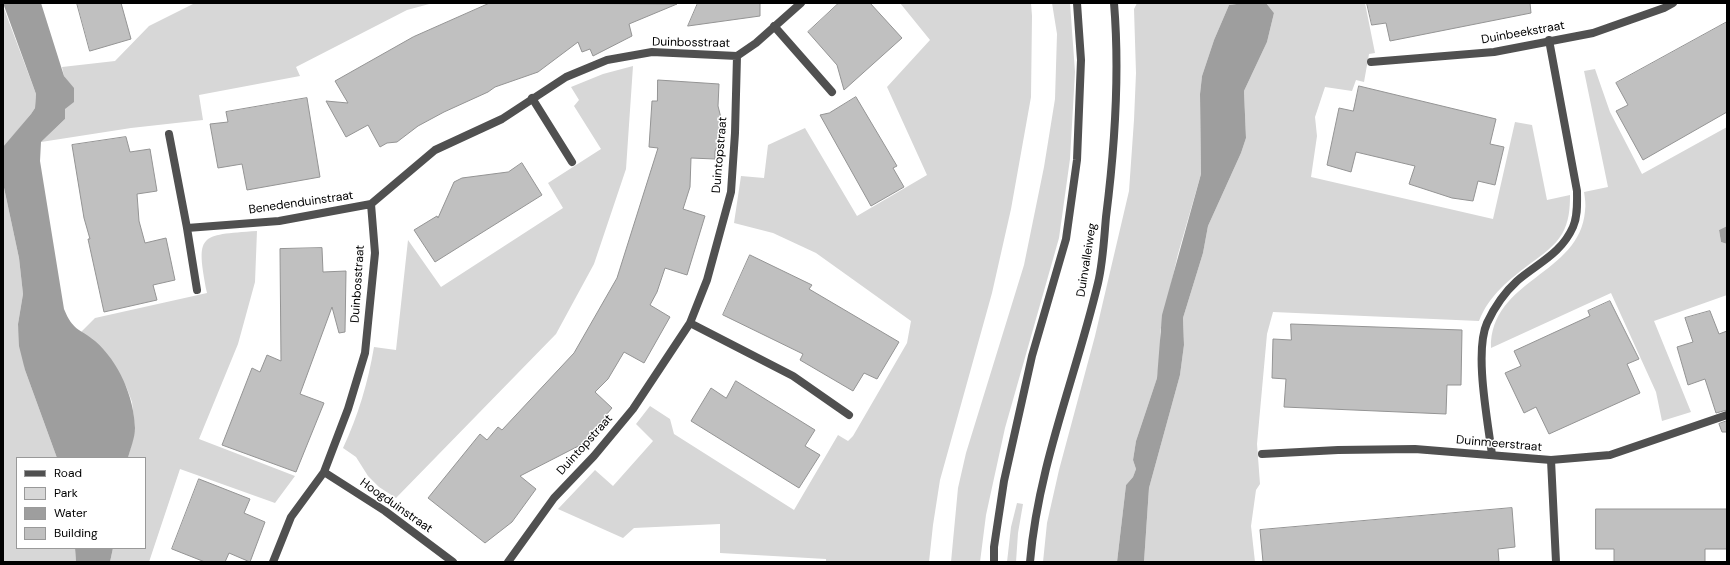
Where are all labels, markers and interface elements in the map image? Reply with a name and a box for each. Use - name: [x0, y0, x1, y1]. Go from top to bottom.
- street label: Duinbeekstraat: [1480, 19, 1566, 47]
- street label: Duinbosstraat: [652, 35, 730, 51]
- street label: Duintopstraat: [709, 116, 731, 194]
- street label: Benedenduinstraat: [248, 189, 354, 217]
- street label: Duinvalleiweg: [1074, 222, 1100, 298]
- street label: Duinbosstraat: [348, 245, 368, 323]
- street label: Duintopstraat: [554, 412, 616, 478]
- street label: Duinmeerstraat: [1455, 433, 1543, 455]
- legend: [16, 457, 146, 549]
- text: Road: [54, 465, 82, 481]
- street label: Hoogduinstraat: [357, 476, 435, 536]
- text: Park: [54, 485, 78, 501]
- text: Water: [54, 505, 87, 521]
- text: Building: [54, 525, 98, 541]

